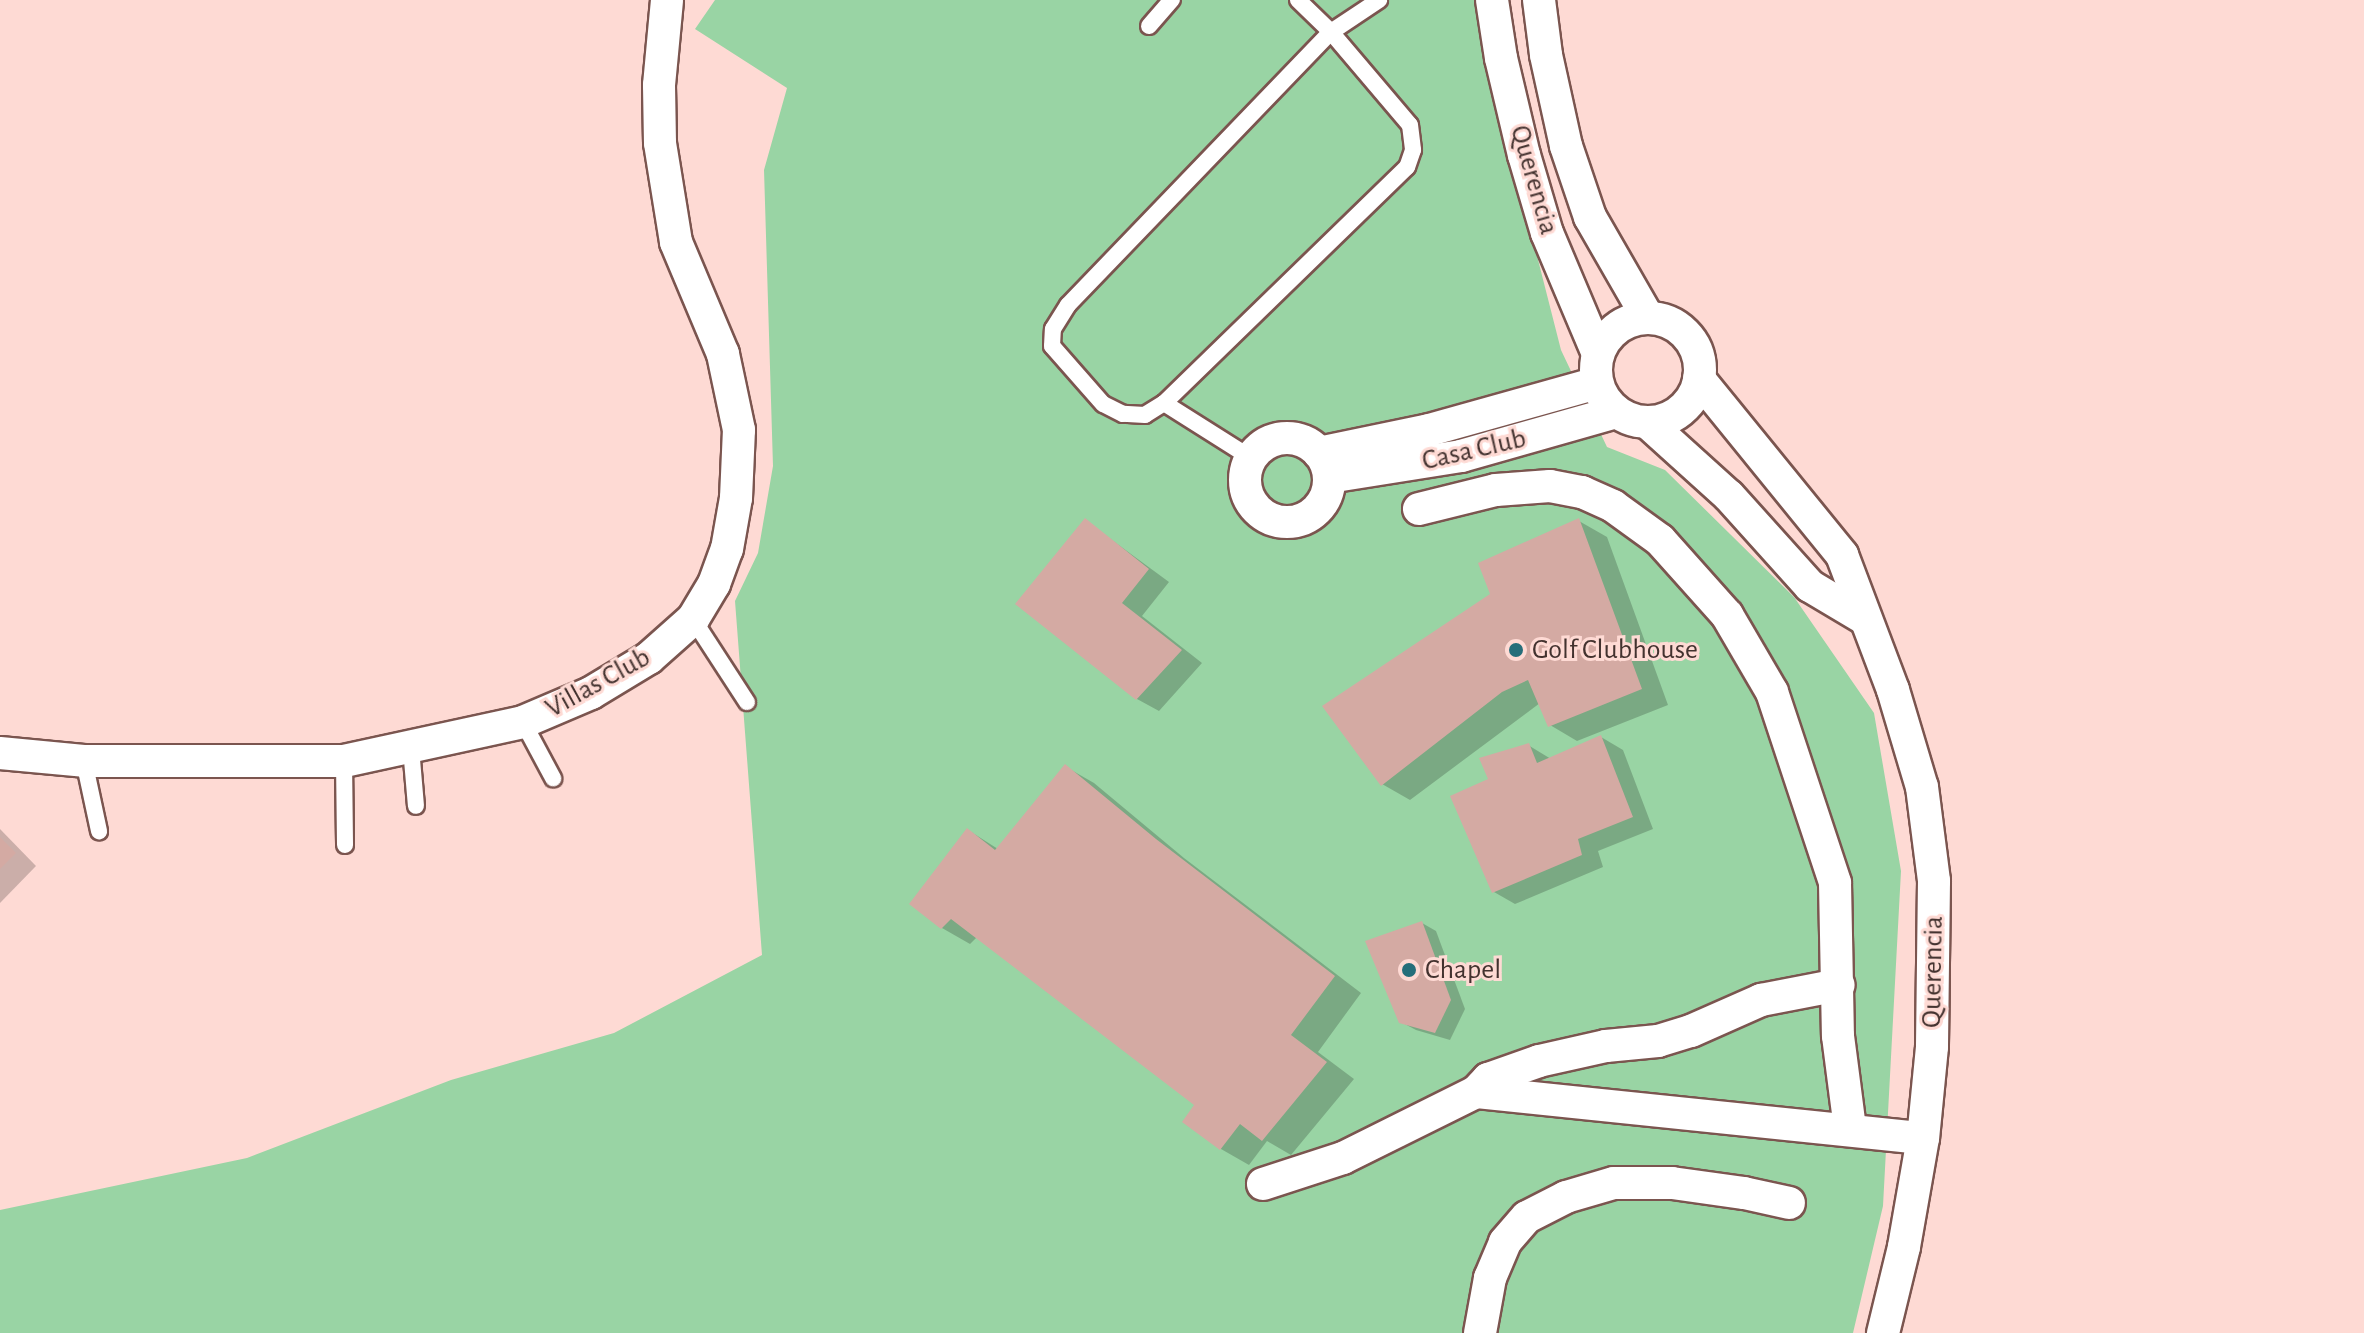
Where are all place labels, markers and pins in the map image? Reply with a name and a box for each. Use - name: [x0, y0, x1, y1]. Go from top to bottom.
- place label: Golf Clubhouse: [1532, 633, 1698, 667]
- marker: Golf Clubhouse: [1507, 641, 1525, 659]
- place label: Chapel: [1425, 953, 1501, 987]
- marker: Chapel: [1400, 961, 1418, 979]

